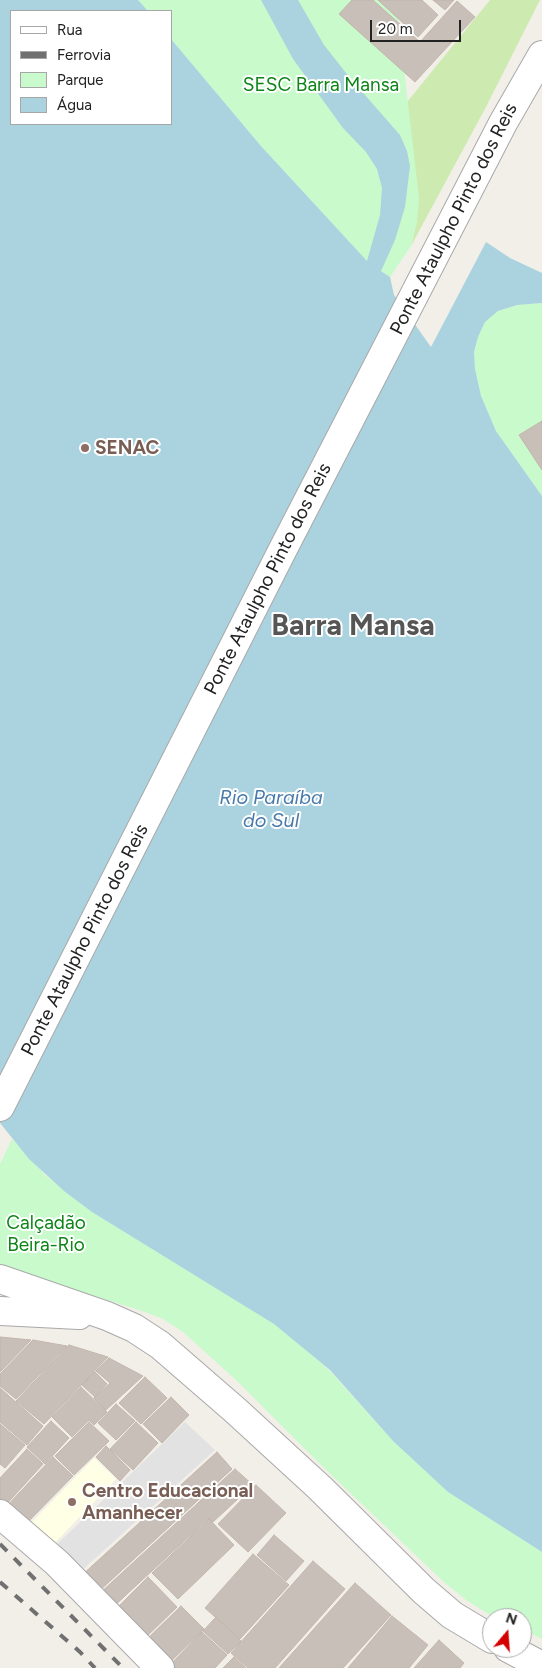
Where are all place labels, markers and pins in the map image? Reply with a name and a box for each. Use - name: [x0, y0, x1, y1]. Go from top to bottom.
- place label: SENAC: [95, 437, 159, 459]
- marker: SENAC: [79, 442, 91, 454]
- place label: Centro Educacional Amanhecer: [82, 1480, 253, 1524]
- marker: Centro Educacional Amanhecer: [66, 1496, 78, 1508]

